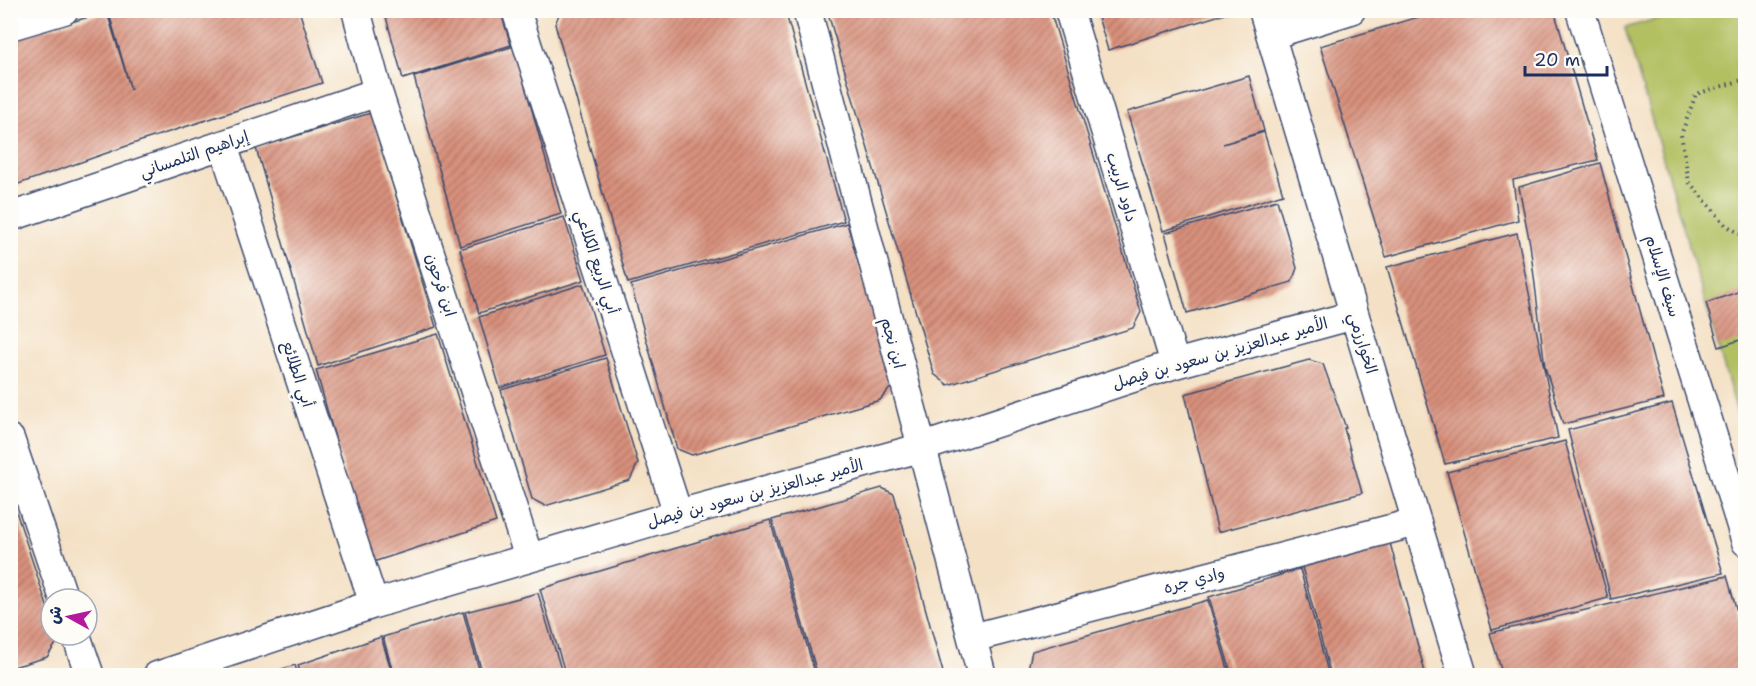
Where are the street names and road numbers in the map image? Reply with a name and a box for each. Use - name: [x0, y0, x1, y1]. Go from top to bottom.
- street label: إبراهيم التلمساني: [137, 126, 253, 186]
- street label: داود الربيب: [1101, 150, 1143, 224]
- street label: أبي الربيع الكلاعي: [567, 207, 624, 318]
- street label: سيف الإسلام: [1639, 232, 1685, 320]
- street label: ابن فرحون: [421, 251, 461, 319]
- street label: الخوارزمي: [1340, 310, 1382, 377]
- street label: الأمير عبدالعزيز بن سعود بن فيصل: [1110, 312, 1330, 394]
- street label: ابن نجم: [874, 315, 910, 371]
- street label: أبي الطلائع: [274, 338, 319, 411]
- street label: الأمير عبدالعزيز بن سعود بن فيصل: [645, 454, 865, 532]
- street label: وادي جره: [1161, 562, 1227, 599]

